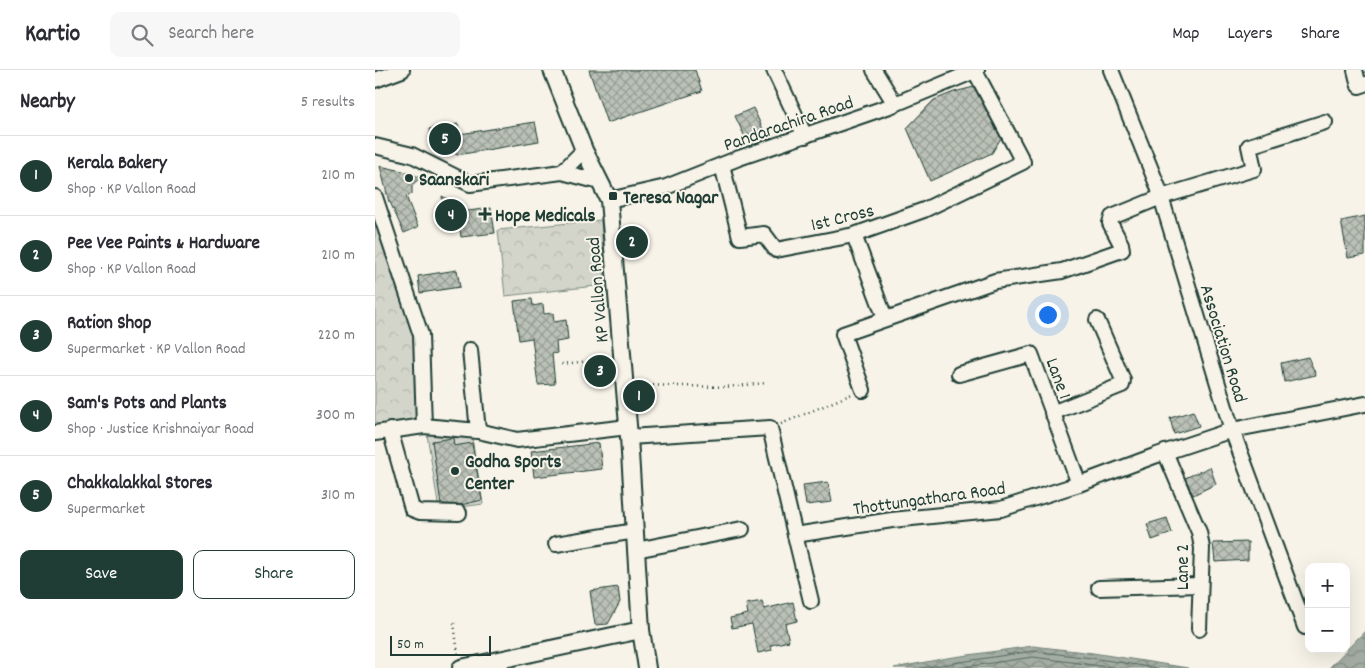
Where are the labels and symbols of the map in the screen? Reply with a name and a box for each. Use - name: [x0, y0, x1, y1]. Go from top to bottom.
- street label: Pandarachira Road: [721, 90, 858, 160]
- pin: 5: [429, 120, 461, 158]
- place label: Saanskari: [419, 168, 490, 195]
- marker: Saanskari: [403, 172, 415, 184]
- place label: Teresa Nagar: [623, 186, 719, 213]
- marker: Teresa Nagar: [607, 190, 619, 202]
- pin: 4: [435, 196, 467, 234]
- street label: 1st Cross: [808, 199, 877, 240]
- place label: Hope Medicals: [495, 204, 596, 231]
- marker: Hope Medicals: [479, 208, 491, 220]
- pin: 2: [616, 223, 648, 261]
- street label: KP Vallon Road: [581, 236, 618, 344]
- street label: Association Road: [1191, 282, 1252, 407]
- your location: [1035, 302, 1061, 328]
- pin: 3: [584, 352, 616, 390]
- street label: Lane 1: [1037, 355, 1077, 404]
- pin: 1: [623, 377, 655, 415]
- place label: Godha Sports Center: [465, 450, 562, 499]
- marker: Godha Sports Center: [449, 465, 461, 477]
- street label: Thottungathara Road: [852, 476, 1007, 525]
- street label: Lane 2: [1171, 544, 1198, 590]
- scale bar: [390, 633, 491, 656]

